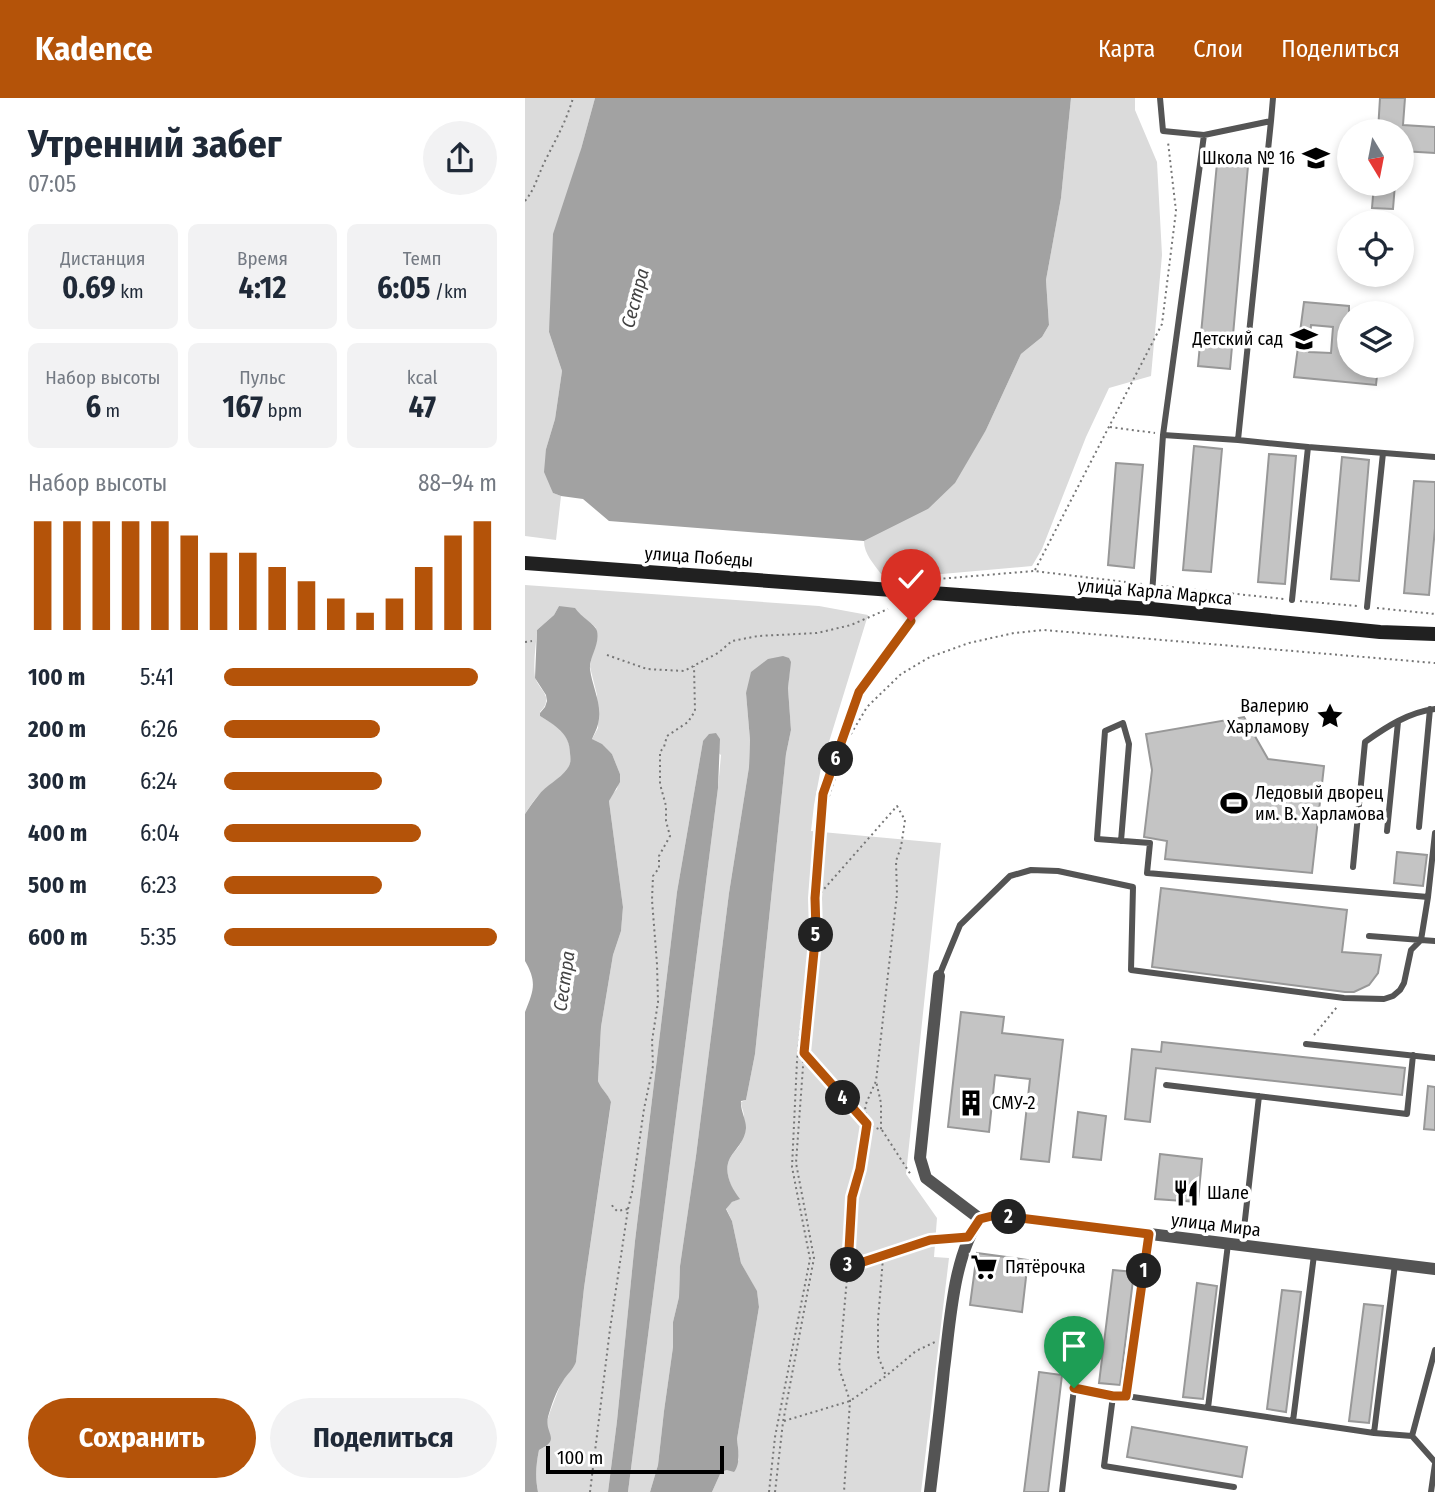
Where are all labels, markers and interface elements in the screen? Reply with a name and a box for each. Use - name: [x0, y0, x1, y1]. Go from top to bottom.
- text: Kadence: [35, 29, 153, 69]
- text: Карта: [1098, 35, 1155, 63]
- text: Слои: [1193, 35, 1243, 63]
- text: Поделиться: [1281, 35, 1400, 63]
- north arrow: [1337, 119, 1414, 196]
- map controls: [1337, 119, 1414, 378]
- text: Утренний забег: [28, 121, 282, 167]
- button: share: [423, 121, 497, 195]
- school or university icon: Школа № 16: [1301, 143, 1331, 173]
- place label: Школа № 16: [1202, 147, 1295, 169]
- text: 07:05: [28, 170, 76, 198]
- button: locate: [1337, 210, 1414, 287]
- text: Дистанция: [60, 247, 145, 270]
- text: Время: [237, 247, 288, 270]
- text: Темп: [403, 247, 442, 270]
- water label: Сестра: [616, 266, 654, 330]
- text: 0.69: [62, 270, 116, 306]
- text: 4:12: [239, 270, 286, 306]
- text: 6:05: [377, 270, 431, 306]
- text: km: [116, 280, 144, 303]
- text: /km: [431, 280, 467, 303]
- button: layers: [1337, 301, 1414, 378]
- school or university icon: Детский сад: [1289, 324, 1319, 354]
- place label: Детский сад: [1192, 328, 1283, 350]
- text: Набор высоты: [45, 366, 160, 389]
- text: Пульс: [239, 366, 286, 389]
- text: kcal: [407, 366, 438, 389]
- text: 6: [85, 389, 101, 425]
- text: 167: [223, 389, 263, 425]
- text: 47: [408, 389, 436, 425]
- text: m: [101, 399, 120, 422]
- text: bpm: [263, 399, 302, 422]
- text: Набор высоты: [28, 469, 167, 497]
- text: 88–94 m: [418, 469, 497, 497]
- street label: улица Победы: [644, 542, 754, 572]
- pin: [881, 549, 941, 621]
- icon: check: [892, 560, 930, 598]
- street label: улица Карла Маркса: [1077, 574, 1233, 610]
- text: 100 m: [28, 663, 85, 691]
- text: 5:41: [140, 663, 174, 691]
- place label: Валерию Харламову: [1227, 695, 1309, 738]
- place icon: Валерию Харламову: [1315, 701, 1345, 731]
- text: 200 m: [28, 715, 86, 743]
- text: 6:26: [140, 715, 178, 743]
- pin: 6: [819, 742, 853, 776]
- text: 6: [831, 747, 840, 770]
- text: 300 m: [28, 767, 86, 795]
- text: 6:24: [140, 767, 177, 795]
- place label: Ледовый дворец им. В. Харламова: [1255, 782, 1385, 825]
- sports icon: Ледовый дворец им. В. Харламова: [1219, 788, 1249, 818]
- text: 400 m: [28, 819, 87, 847]
- text: 6:04: [140, 819, 179, 847]
- text: 500 m: [28, 871, 87, 899]
- text: 6:23: [140, 871, 177, 899]
- pin: 5: [799, 918, 833, 952]
- text: 600 m: [28, 923, 87, 951]
- text: 5:35: [140, 923, 177, 951]
- text: 5: [811, 923, 820, 946]
- water label: Сестра: [548, 949, 580, 1013]
- pin: 4: [825, 1080, 861, 1116]
- text: 4: [838, 1086, 847, 1109]
- building icon: СМУ-2: [956, 1088, 986, 1118]
- place label: СМУ-2: [992, 1092, 1035, 1114]
- restaurant icon: Шале: [1171, 1178, 1201, 1208]
- place label: Шале: [1207, 1182, 1249, 1204]
- pin: 2: [991, 1200, 1027, 1234]
- text: 2: [1004, 1205, 1013, 1228]
- street label: улица Мира: [1170, 1209, 1262, 1241]
- pin: 3: [831, 1248, 865, 1282]
- supermarket icon: Пятёрочка: [969, 1252, 999, 1282]
- text: 3: [843, 1253, 852, 1276]
- pin: 1: [1127, 1254, 1161, 1288]
- place label: Пятёрочка: [1005, 1256, 1086, 1278]
- text: 1: [1139, 1259, 1148, 1282]
- pin: [1044, 1316, 1104, 1388]
- icon: arrive: [1055, 1327, 1093, 1365]
- button: Сохранить: [28, 1398, 256, 1478]
- button: Поделиться: [270, 1398, 497, 1478]
- scale bar: [546, 1443, 725, 1475]
- text: 100 m: [557, 1446, 603, 1469]

